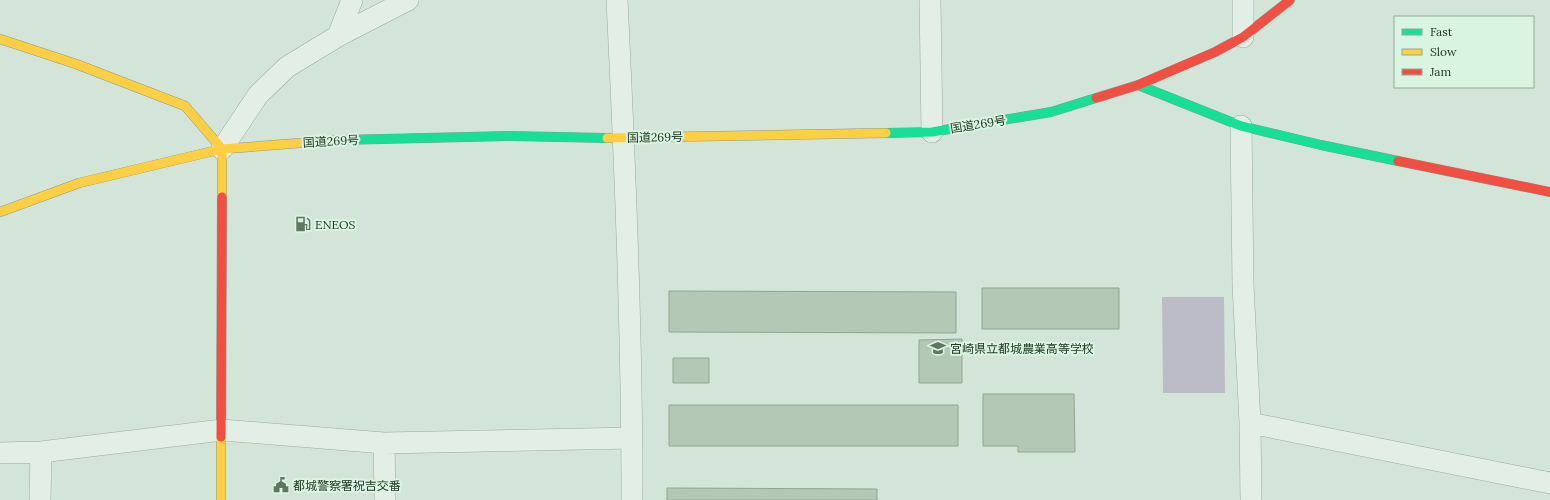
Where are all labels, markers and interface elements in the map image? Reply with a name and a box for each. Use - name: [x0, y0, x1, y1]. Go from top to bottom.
- legend: [1394, 16, 1534, 88]
- text: Fast: [1430, 24, 1453, 39]
- text: Slow: [1430, 44, 1457, 59]
- text: Jam: [1429, 64, 1451, 79]
- street label: 国道269号: [949, 112, 1007, 136]
- street label: 国道269号: [627, 129, 683, 145]
- street label: 国道269号: [302, 132, 360, 150]
- fuel station icon: ENEOS: [294, 215, 312, 233]
- place label: ENEOS: [315, 217, 356, 232]
- school or university icon: 宮崎県立都城農業高等学校: [929, 339, 947, 357]
- place label: 宮崎県立都城農業高等学校: [950, 341, 1094, 356]
- public building icon: 都城警察署祝吉交番: [272, 476, 290, 494]
- place label: 都城警察署祝吉交番: [293, 478, 401, 493]

